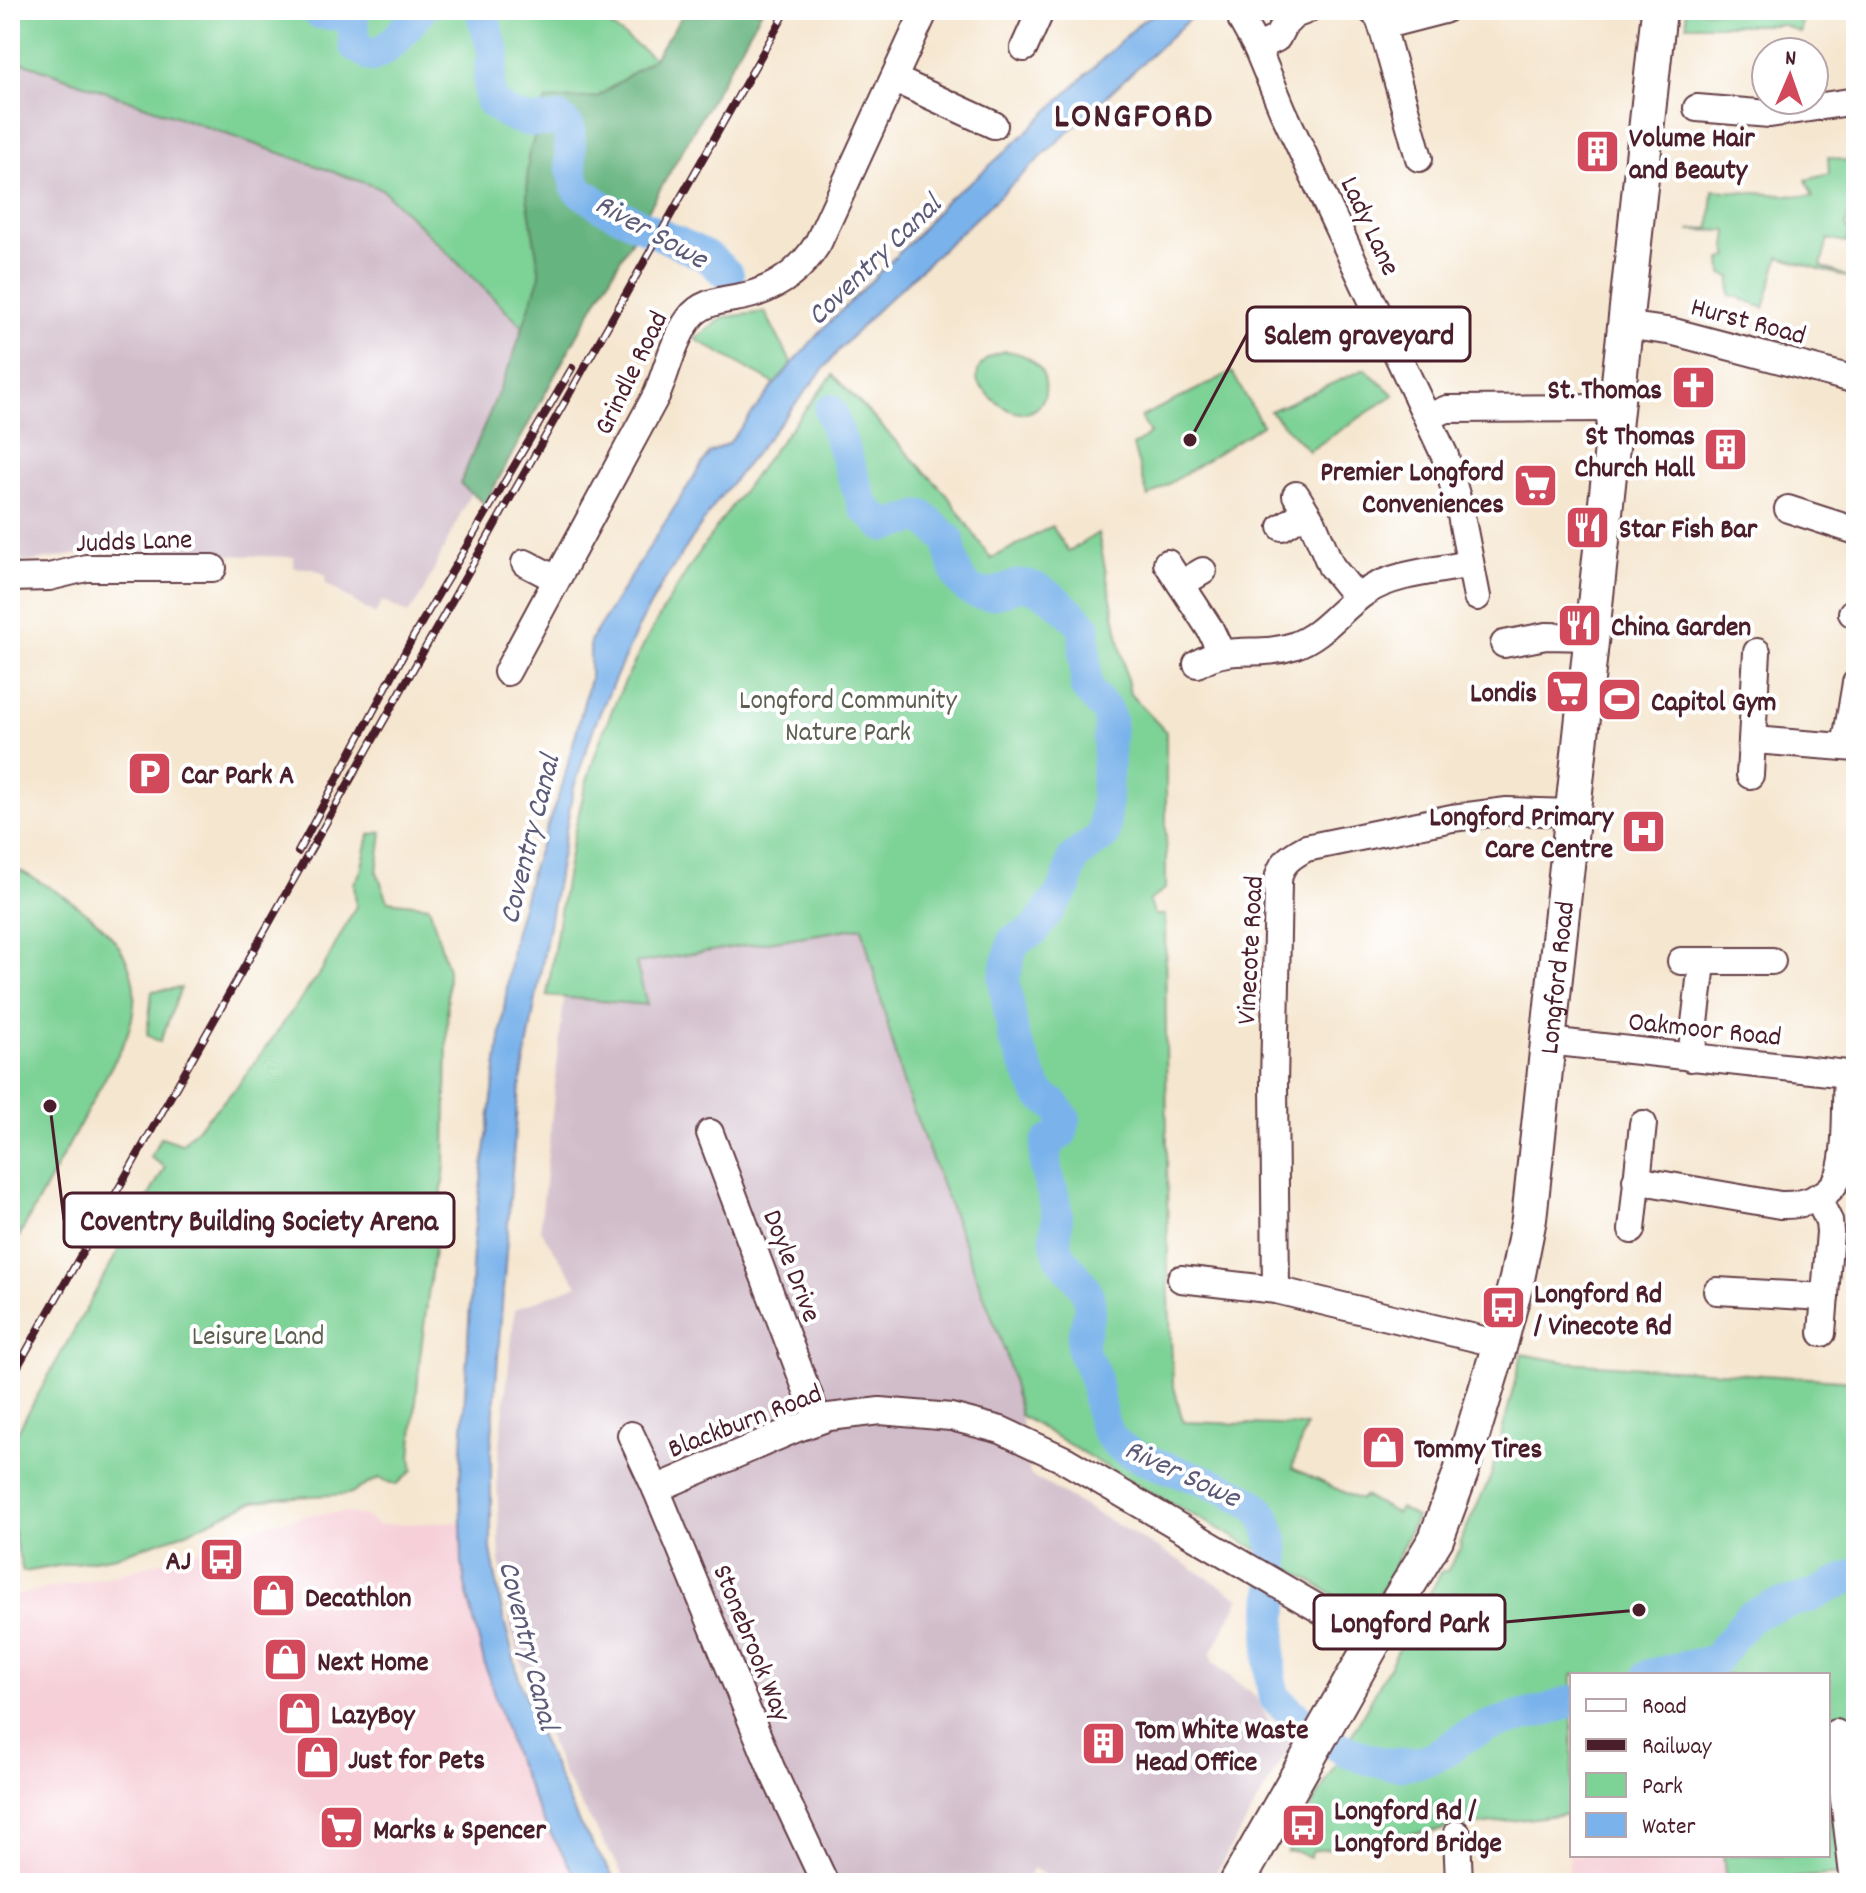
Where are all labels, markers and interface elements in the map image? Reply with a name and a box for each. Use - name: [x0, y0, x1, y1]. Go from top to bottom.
- north arrow: [1750, 36, 1830, 116]
- text: N: [1785, 44, 1797, 75]
- district label: LONGFORD: [1054, 93, 1214, 145]
- place label: Volume Hair and Beauty: [1629, 121, 1755, 193]
- building icon: Volume Hair and Beauty: [1574, 128, 1622, 176]
- street label: Lady Lane: [1327, 171, 1408, 283]
- water label: River Sowe: [586, 185, 716, 283]
- water label: Coventry Canal: [799, 185, 955, 338]
- street label: Hurst Road: [1686, 289, 1810, 358]
- street label: Grindle Road: [586, 305, 681, 443]
- callout: Salem graveyard: [1247, 307, 1470, 361]
- text: Salem graveyard: [1264, 317, 1454, 360]
- church icon: St. Thomas: [1669, 364, 1717, 412]
- place label: St. Thomas: [1548, 373, 1662, 413]
- place label: St Thomas Church Hall: [1575, 419, 1695, 491]
- building icon: St Thomas Church Hall: [1702, 426, 1750, 474]
- place label: Premier Longford Conveniences: [1320, 455, 1504, 527]
- supermarket icon: Premier Longford Conveniences: [1511, 462, 1559, 510]
- restaurant icon: Star Fish Bar: [1564, 503, 1612, 551]
- place label: Star Fish Bar: [1619, 512, 1758, 552]
- street label: Judds Lane: [75, 522, 193, 566]
- restaurant icon: China Garden: [1556, 601, 1604, 649]
- place label: China Garden: [1611, 610, 1751, 650]
- supermarket icon: Londis: [1544, 667, 1592, 715]
- place label: Londis: [1470, 676, 1537, 716]
- sports icon: Capitol Gym: [1596, 676, 1644, 724]
- park label: Longford Community Nature Park: [739, 683, 958, 755]
- place label: Capitol Gym: [1651, 685, 1777, 725]
- water label: Coventry Canal: [491, 748, 575, 929]
- parking icon: Car Park A: [126, 749, 174, 797]
- place label: Car Park A: [181, 758, 294, 798]
- place label: Longford Primary Care Centre: [1429, 800, 1615, 872]
- hospital icon: Longford Primary Care Centre: [1620, 807, 1668, 855]
- street label: Vinecote Road: [1229, 875, 1277, 1026]
- street label: Longford Road: [1532, 899, 1588, 1057]
- street label: Oakmoor Road: [1626, 1004, 1783, 1060]
- callout: Coventry Building Society Arena: [64, 1193, 454, 1247]
- text: Coventry Building Society Arena: [80, 1203, 439, 1246]
- street label: Doyle Drive: [750, 1205, 829, 1329]
- place label: Longford Rd / Vinecote Rd: [1533, 1277, 1672, 1349]
- bus stop icon: Longford Rd / Vinecote Rd: [1479, 1284, 1527, 1332]
- park label: Leisure Land: [192, 1319, 324, 1359]
- street label: Blackburn Road: [663, 1376, 829, 1471]
- shop icon: Tommy Tires: [1359, 1423, 1407, 1471]
- water label: River Sowe: [1116, 1431, 1248, 1522]
- place label: Tommy Tires: [1414, 1432, 1542, 1472]
- bus stop icon: AJ: [198, 1535, 246, 1583]
- place label: AJ: [166, 1544, 191, 1584]
- water label: Coventry Canal: [484, 1557, 568, 1738]
- street label: Stonebrook Way: [700, 1559, 799, 1729]
- shop icon: Decathlon: [250, 1572, 298, 1620]
- place label: Decathlon: [305, 1581, 411, 1621]
- callout: Longford Park: [1314, 1595, 1505, 1649]
- text: Longford Park: [1330, 1605, 1490, 1648]
- shop icon: Next Home: [262, 1636, 310, 1684]
- place label: Next Home: [317, 1645, 429, 1685]
- legend: [1570, 1673, 1830, 1857]
- shop icon: LazyBoy: [276, 1689, 324, 1737]
- text: Road: [1642, 1691, 1687, 1725]
- place label: LazyBoy: [331, 1698, 416, 1738]
- place label: Tom White Waste Head Office: [1135, 1713, 1309, 1785]
- building icon: Tom White Waste Head Office: [1080, 1720, 1128, 1768]
- text: Railway: [1642, 1731, 1713, 1765]
- shop icon: Just for Pets: [293, 1734, 341, 1782]
- place label: Just for Pets: [348, 1743, 485, 1783]
- text: Park: [1642, 1771, 1683, 1805]
- place label: Longford Rd / Longford Bridge: [1334, 1794, 1502, 1866]
- bus stop icon: Longford Rd / Longford Bridge: [1279, 1801, 1327, 1849]
- supermarket icon: Marks & Spencer: [318, 1804, 366, 1852]
- text: Water: [1642, 1811, 1695, 1845]
- place label: Marks & Spencer: [373, 1813, 546, 1853]

